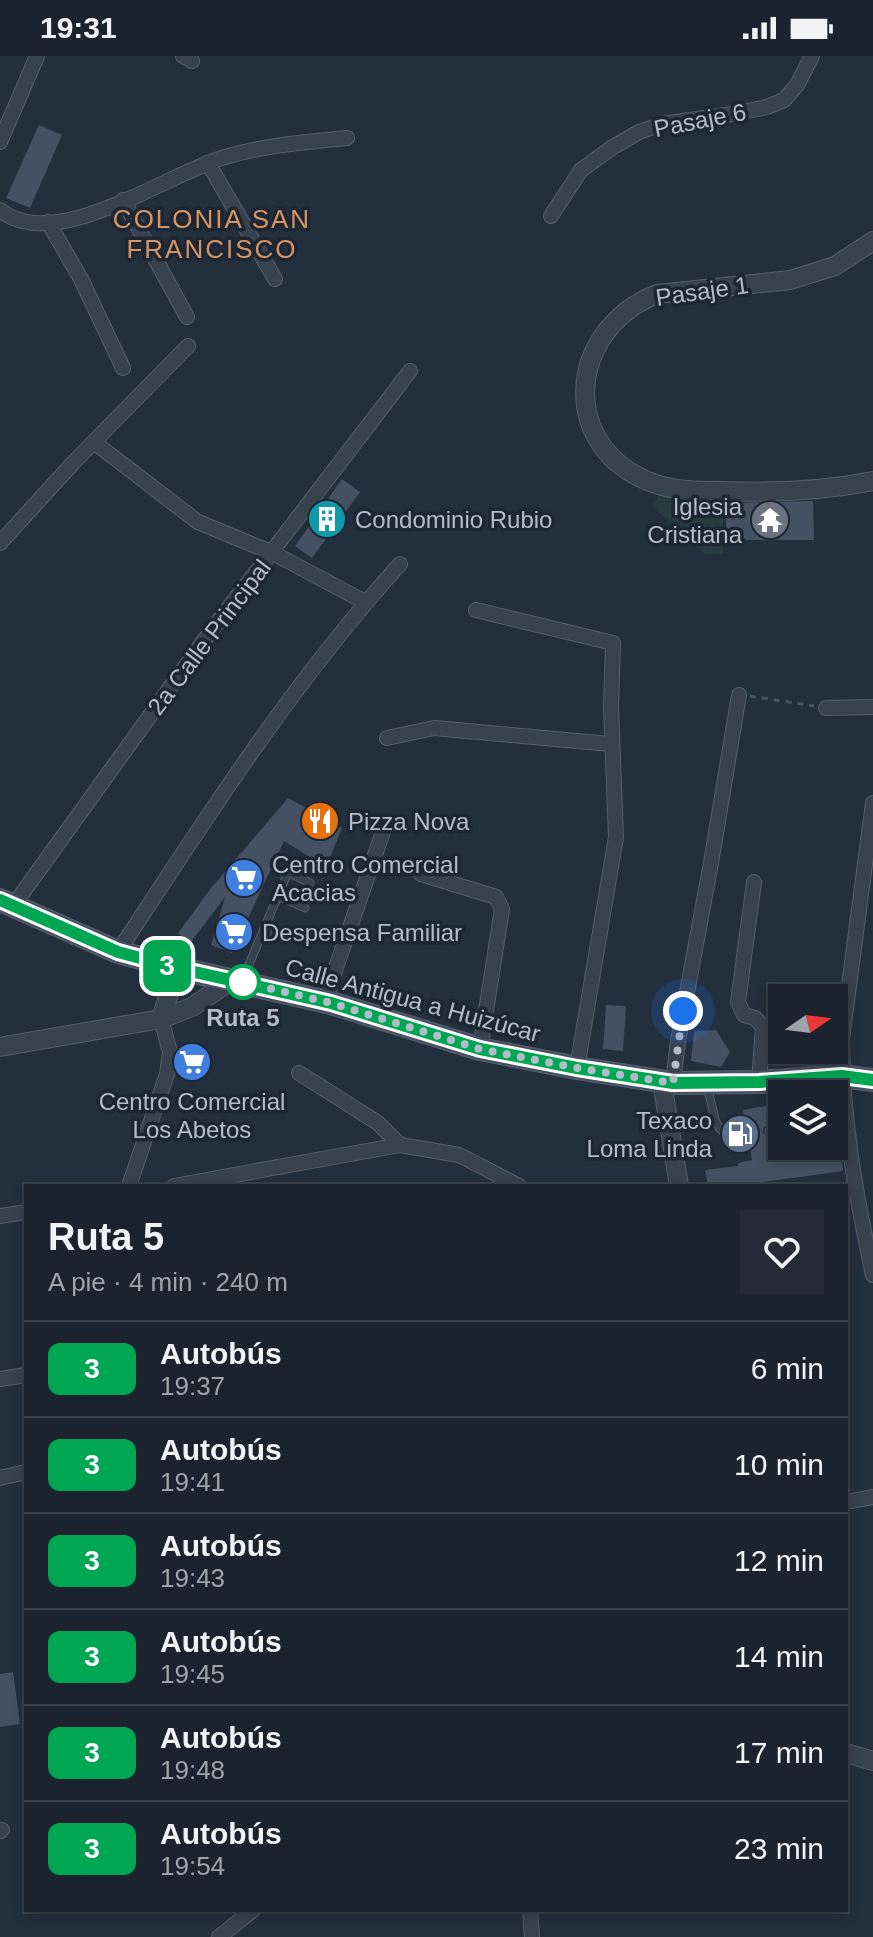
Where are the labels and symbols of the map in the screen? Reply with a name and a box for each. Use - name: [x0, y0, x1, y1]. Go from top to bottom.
- street label: Pasaje 6: [652, 98, 748, 142]
- district label: COLONIA SAN FRANCISCO: [113, 204, 311, 264]
- street label: Pasaje 1: [654, 271, 750, 311]
- place label: Iglesia Cristiana: [647, 493, 743, 548]
- building icon: Condominio Rubio: [306, 498, 348, 540]
- temple icon: Iglesia Cristiana: [749, 499, 791, 541]
- place label: Condominio Rubio: [355, 506, 552, 533]
- street label: 2a Calle Principal: [142, 554, 276, 720]
- restaurant icon: Pizza Nova: [299, 800, 341, 842]
- place label: Pizza Nova: [348, 808, 470, 835]
- place label: Centro Comercial Acacias: [272, 851, 459, 906]
- supermarket icon: Centro Comercial Acacias: [223, 857, 265, 899]
- supermarket icon: Despensa Familiar: [213, 911, 255, 953]
- place label: Despensa Familiar: [262, 919, 462, 946]
- line badge: 3: [141, 940, 193, 992]
- street label: Calle Antigua a Huizúcar: [283, 953, 543, 1047]
- marker: Ruta 5: [226, 965, 260, 999]
- north arrow: [768, 984, 848, 1064]
- your location: [663, 991, 703, 1031]
- place label: Ruta 5: [206, 1004, 280, 1031]
- supermarket icon: Centro Comercial Los Abetos: [171, 1041, 213, 1083]
- place label: Centro Comercial Los Abetos: [99, 1088, 285, 1143]
- place label: Texaco Loma Linda: [587, 1107, 713, 1162]
- fuel station icon: Texaco Loma Linda: [719, 1113, 761, 1155]

